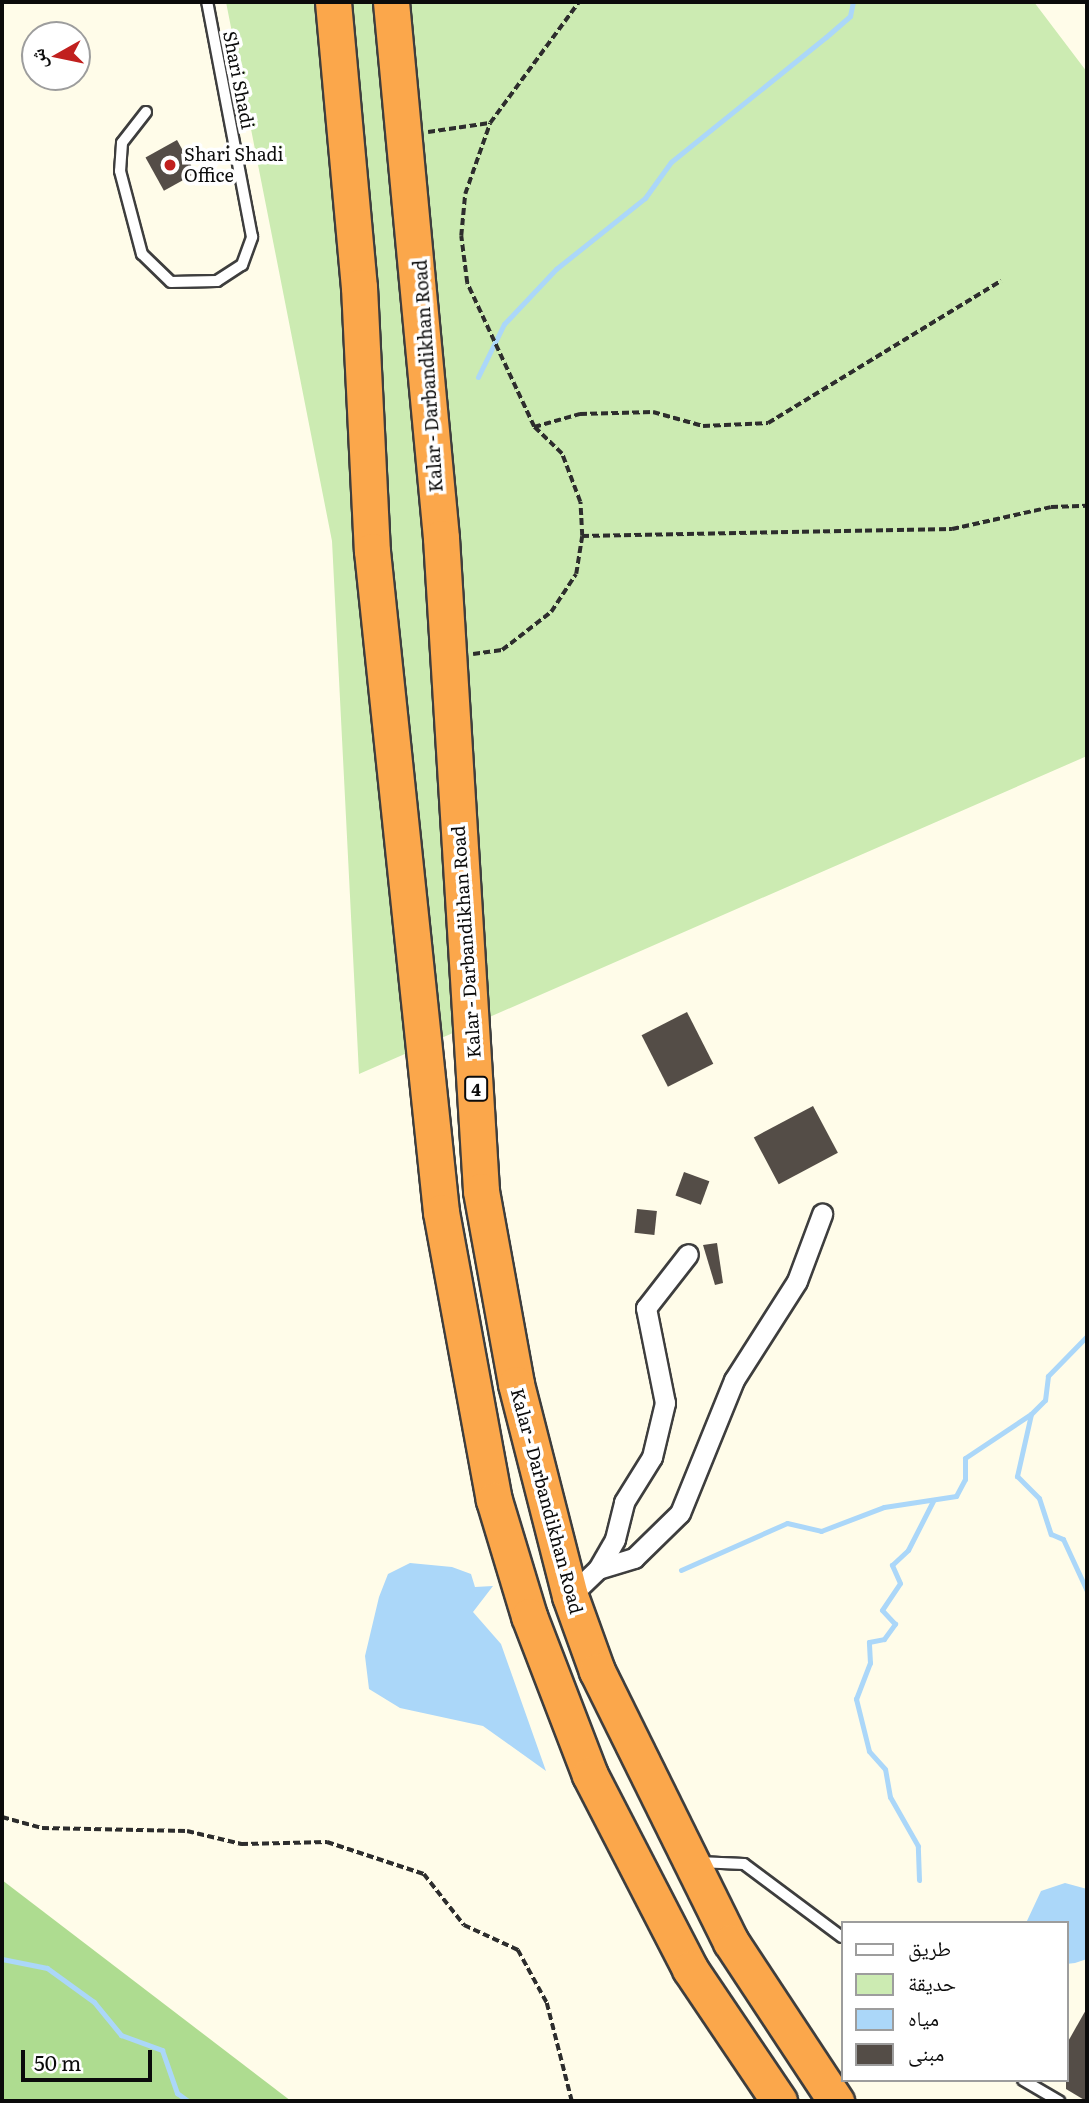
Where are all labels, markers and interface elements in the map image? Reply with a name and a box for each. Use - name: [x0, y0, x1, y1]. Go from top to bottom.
- north arrow: [21, 21, 91, 91]
- street label: Shari Shadi: [219, 29, 259, 131]
- text: ش: [22, 47, 53, 71]
- place label: Shari Shadi Office: [184, 144, 284, 186]
- marker: Shari Shadi Office: [162, 157, 178, 173]
- street label: Kalar - Darbandikhan Road: [409, 259, 447, 493]
- street label: Kalar - Darbandikhan Road: [447, 825, 485, 1059]
- road number: 4: [464, 1077, 488, 1102]
- street label: Kalar - Darbandikhan Road: [506, 1386, 588, 1616]
- legend: [841, 1921, 1068, 2082]
- text: طريق: [908, 1931, 951, 1962]
- text: حديقة: [908, 1966, 956, 1997]
- text: مياه: [908, 2001, 939, 2032]
- scale bar: [24, 2036, 156, 2080]
- text: مبنى: [908, 2036, 944, 2067]
- text: 50 m: [34, 2046, 81, 2077]

